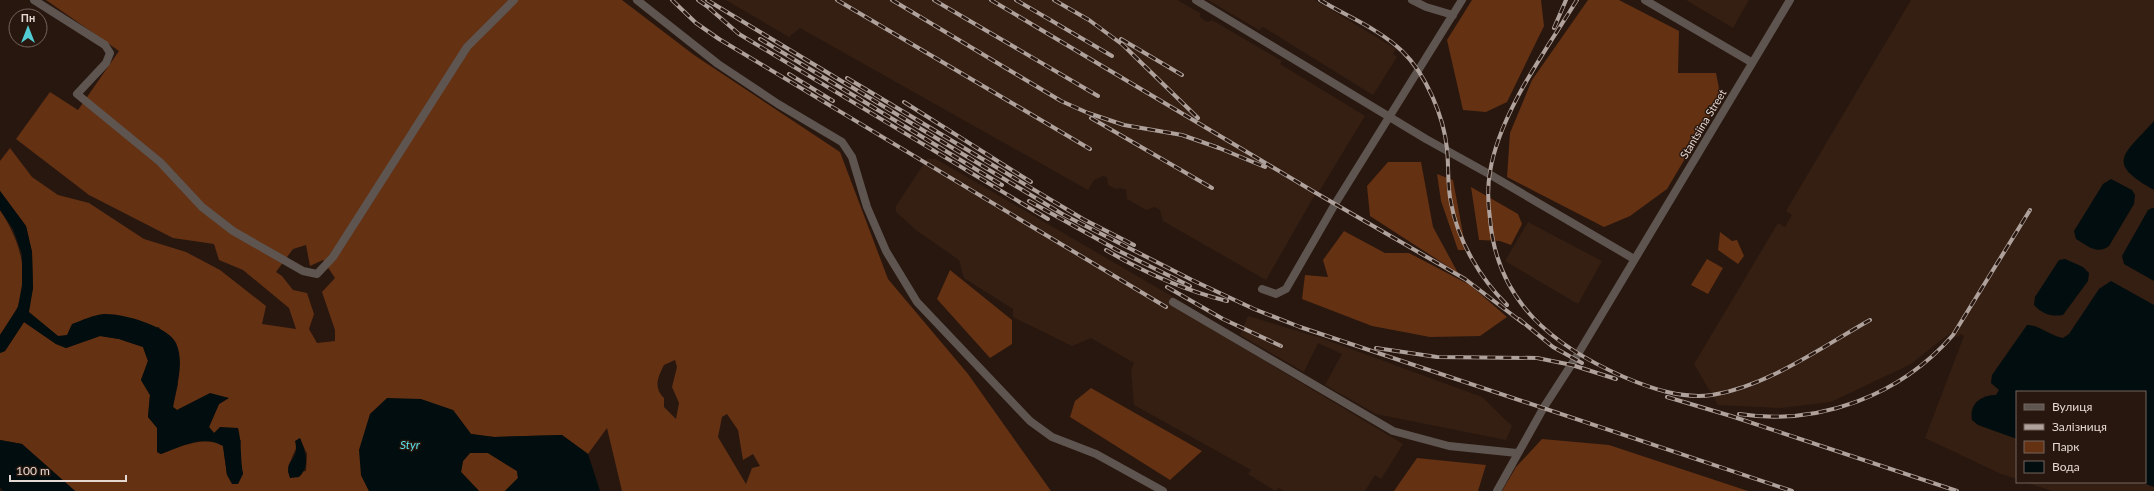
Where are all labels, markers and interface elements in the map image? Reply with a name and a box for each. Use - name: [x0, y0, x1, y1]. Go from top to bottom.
- north arrow: [8, 8, 48, 48]
- text: Пн: [21, 11, 35, 24]
- street label: Stantsiina Street: [1677, 87, 1728, 161]
- legend: [2016, 391, 2146, 483]
- text: Вулиця: [2052, 399, 2092, 414]
- text: Залізниця: [2052, 419, 2107, 434]
- water label: Styr: [400, 437, 421, 452]
- text: Парк: [2052, 439, 2080, 454]
- scale bar: [10, 457, 126, 483]
- text: Вода: [2052, 459, 2080, 474]
- text: 100 m: [16, 463, 50, 478]

